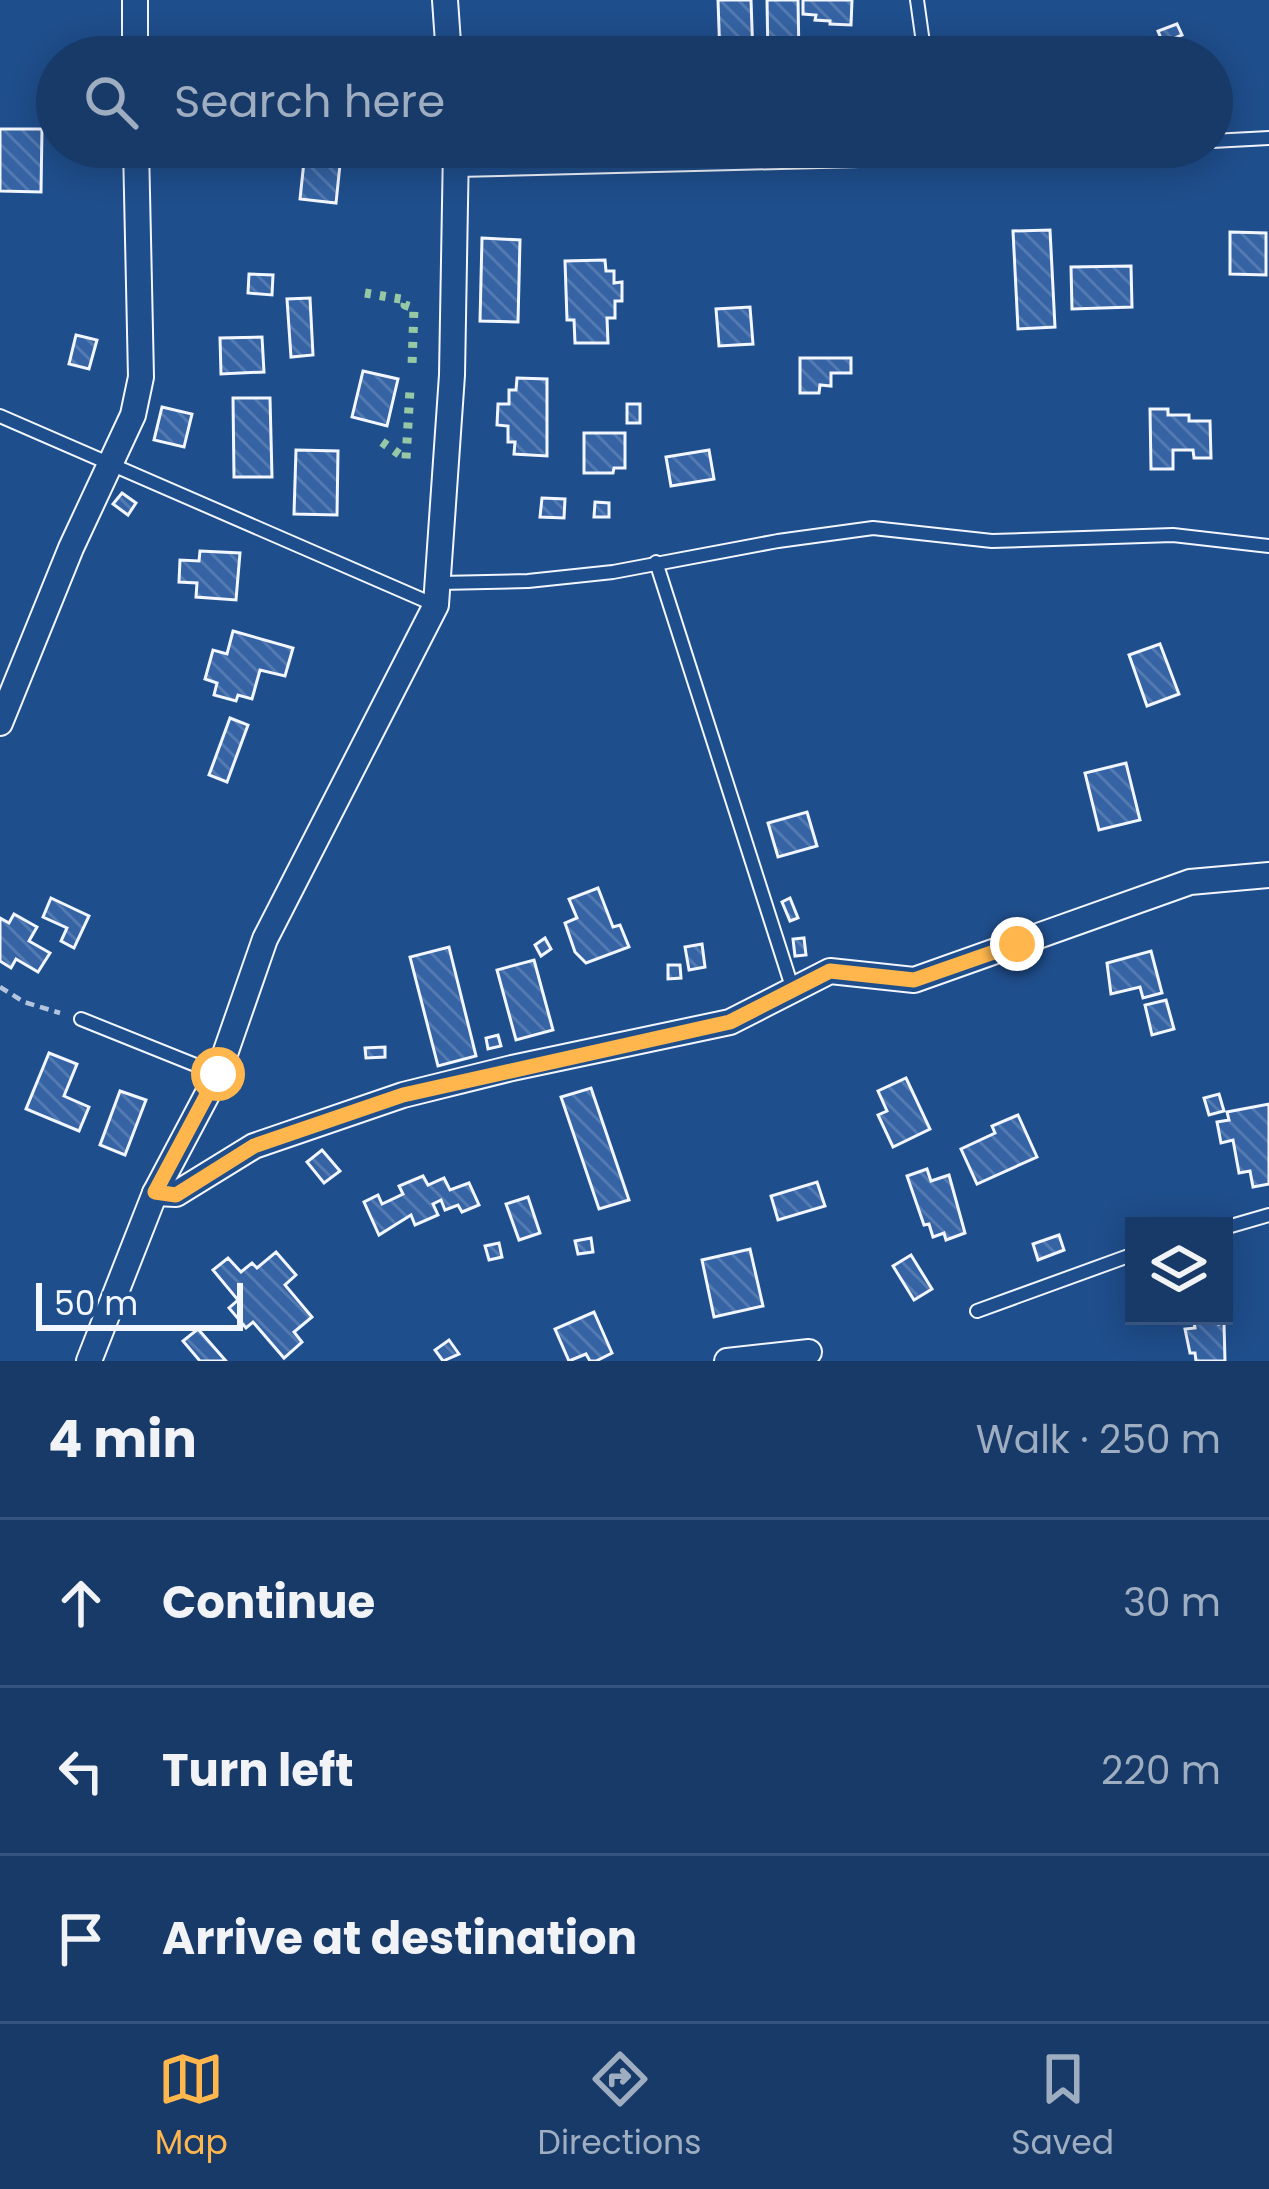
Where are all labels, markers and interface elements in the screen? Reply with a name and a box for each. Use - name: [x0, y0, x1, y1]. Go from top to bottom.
- search box: [36, 36, 1233, 168]
- icon: search: [78, 69, 144, 135]
- text: Search here: [174, 70, 445, 133]
- route end: [990, 917, 1044, 971]
- route start: [191, 1047, 245, 1101]
- map controls: [1125, 1217, 1233, 1325]
- button: layers: [1125, 1217, 1233, 1325]
- scale bar: [36, 1277, 243, 1330]
- text: 50 m: [54, 1280, 138, 1327]
- text: 4 min: [48, 1403, 197, 1475]
- text: Walk · 250 m: [976, 1412, 1221, 1467]
- icon: ahead: [48, 1570, 114, 1636]
- text: Continue: [162, 1571, 375, 1634]
- text: 30 m: [1123, 1575, 1221, 1630]
- icon: left: [48, 1738, 114, 1804]
- text: Turn left: [162, 1739, 354, 1802]
- text: 220 m: [1101, 1743, 1221, 1798]
- icon: arrive: [48, 1906, 114, 1972]
- text: Arrive at destination: [162, 1907, 637, 1970]
- tab: Map: [155, 2046, 228, 2168]
- tab: Directions: [538, 2046, 701, 2168]
- tab: Saved: [1011, 2046, 1114, 2168]

